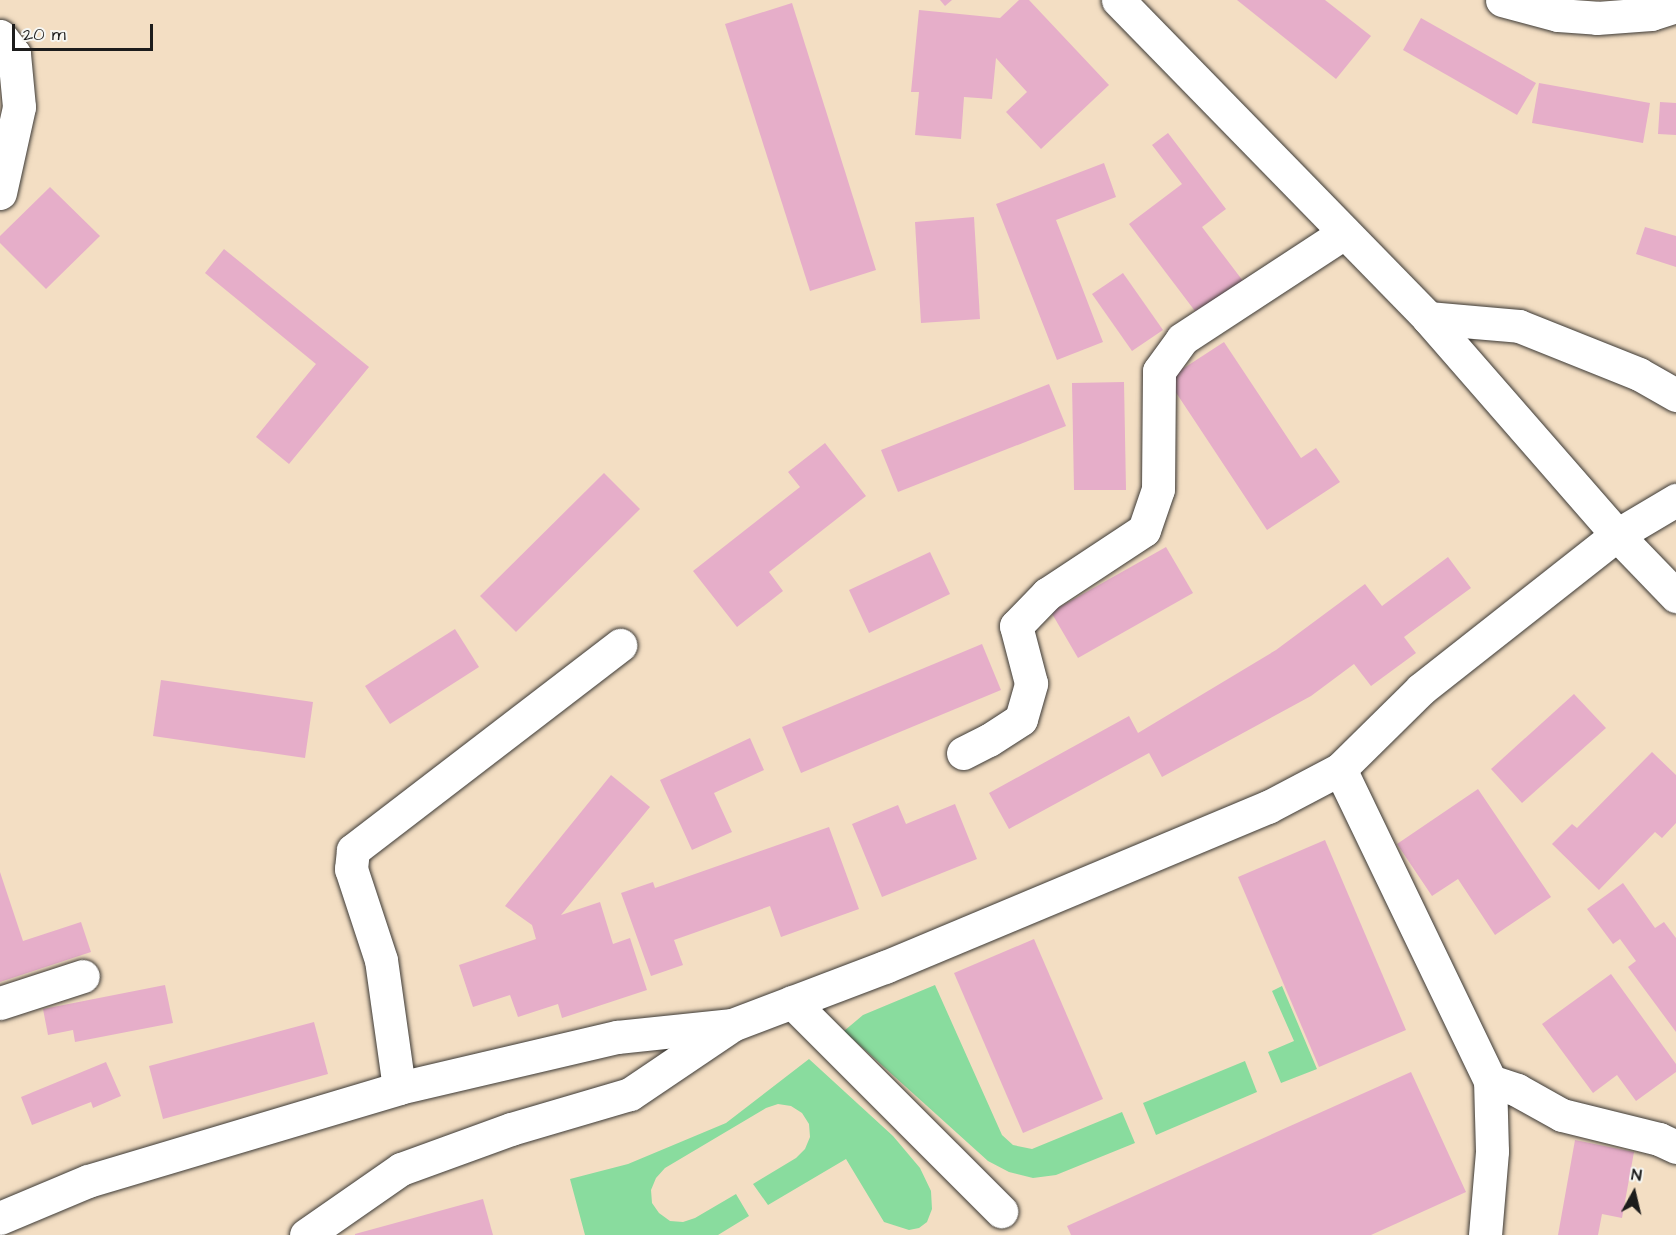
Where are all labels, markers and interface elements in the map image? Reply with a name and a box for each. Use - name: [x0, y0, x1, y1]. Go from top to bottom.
- scale bar: [15, 12, 156, 50]
- text: 20 m: [23, 22, 66, 47]
- north arrow: [1604, 1163, 1664, 1223]
- text: N: [1630, 1164, 1643, 1187]

